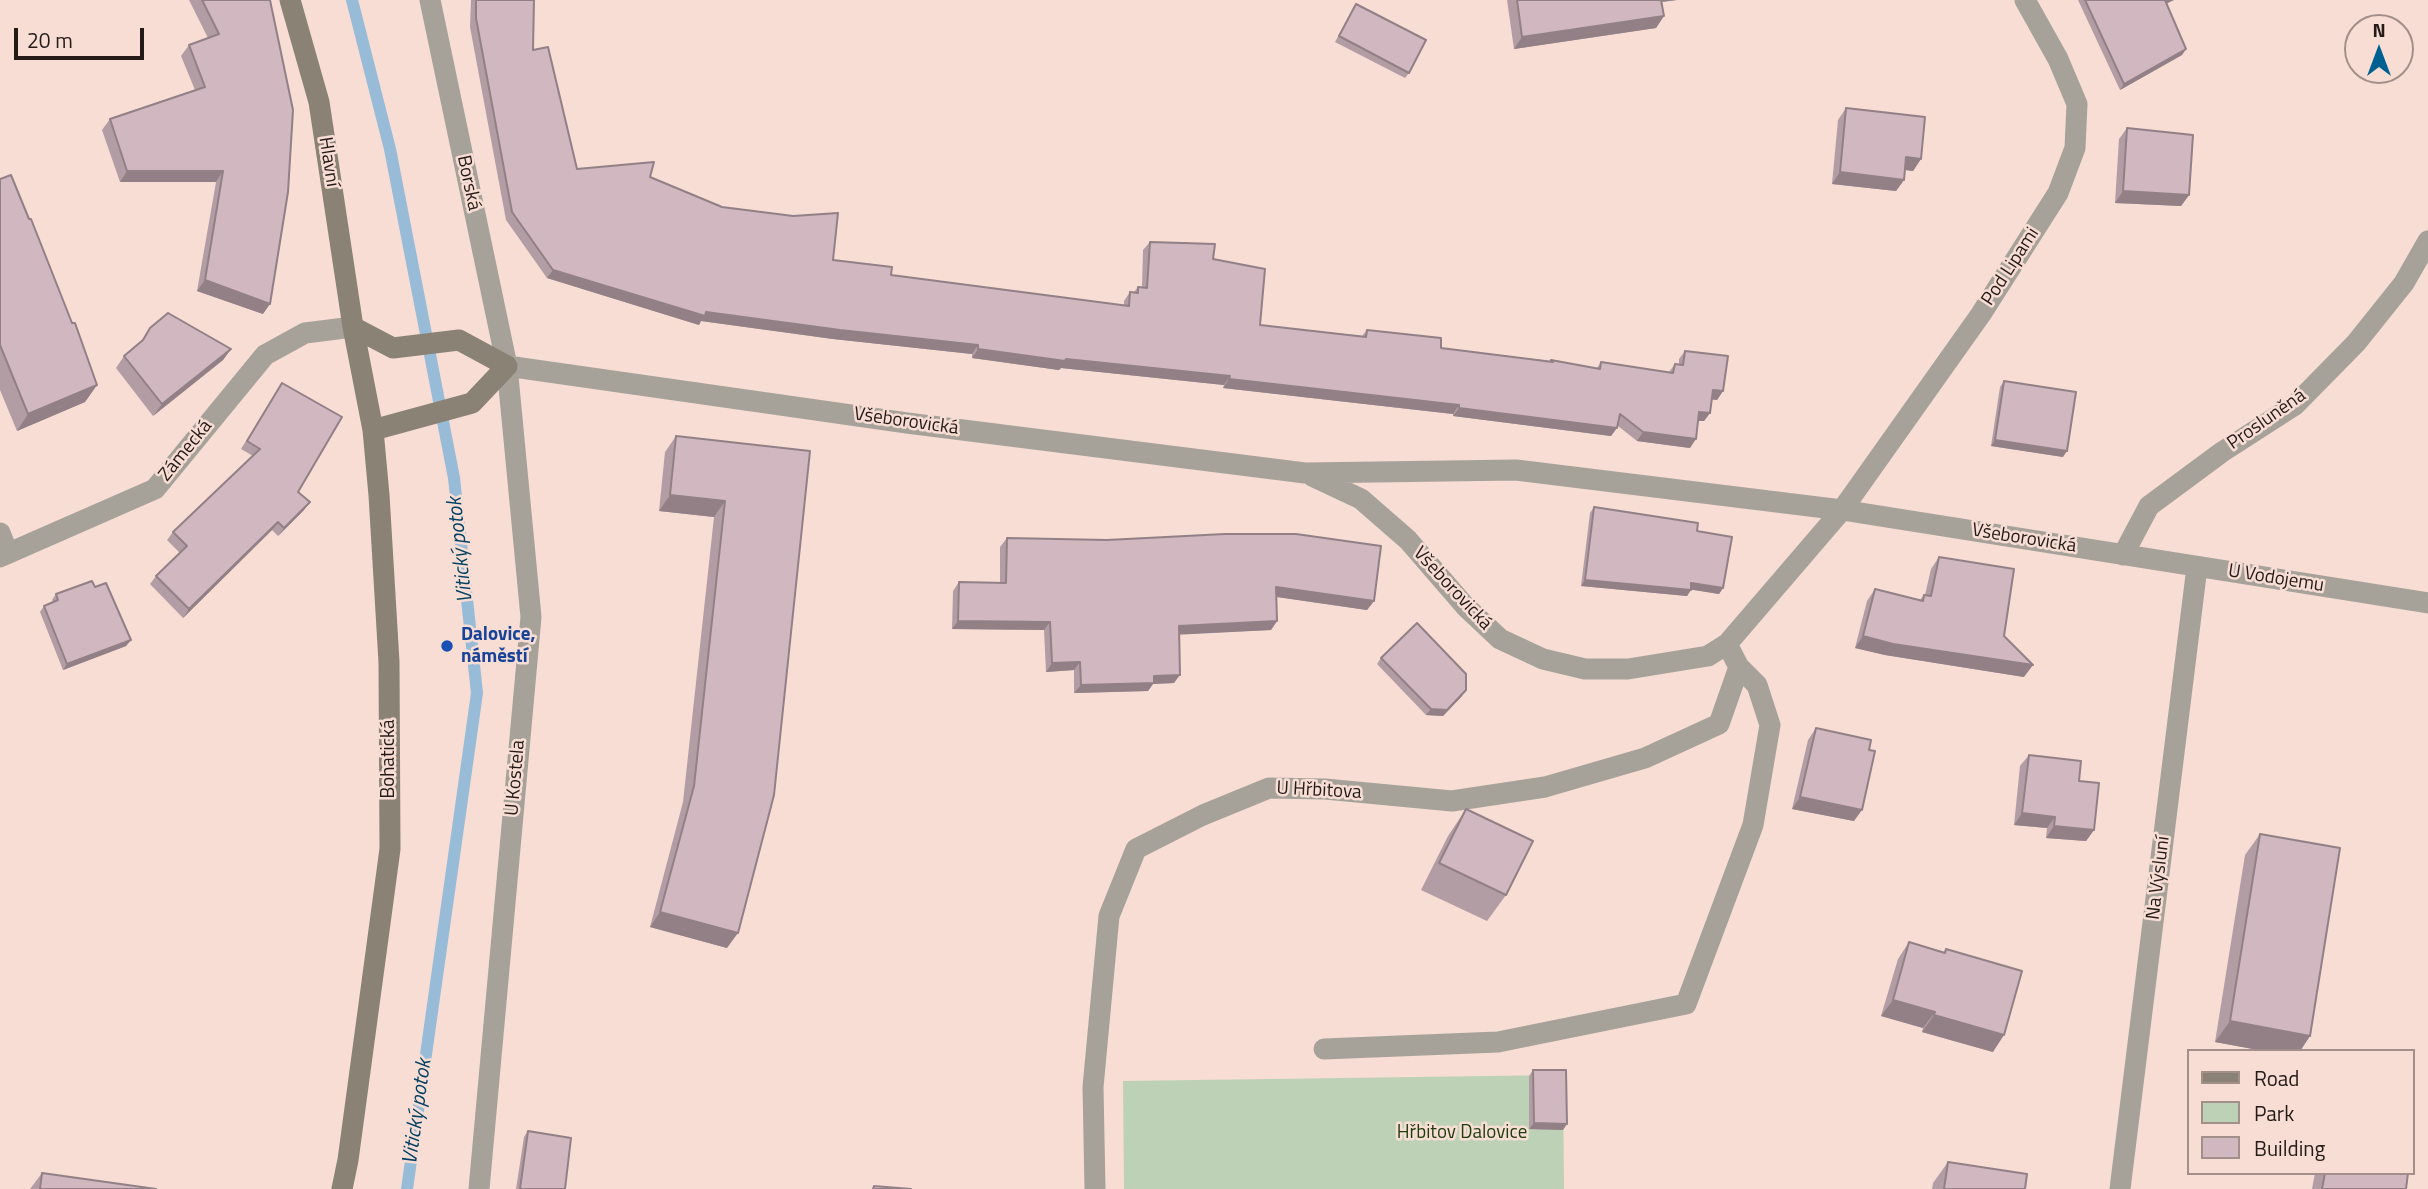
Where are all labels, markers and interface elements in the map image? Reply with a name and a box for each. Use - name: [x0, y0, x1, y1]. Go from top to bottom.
- scale bar: [18, 14, 147, 58]
- north arrow: [2344, 14, 2414, 84]
- text: N: [2372, 15, 2386, 44]
- text: 20 m: [27, 24, 73, 56]
- street label: Hlavní: [313, 135, 343, 189]
- street label: Borská: [451, 153, 485, 213]
- street label: Pod Lipami: [1977, 224, 2045, 310]
- street label: Prosluněná: [2223, 385, 2311, 455]
- street label: Všeborovická: [852, 403, 960, 441]
- street label: Zámecká: [154, 416, 218, 486]
- water label: Vitický potok: [443, 496, 479, 604]
- street label: Všeborovická: [1970, 519, 2078, 559]
- street label: Všeborovická: [1408, 543, 1496, 635]
- street label: U Vodojemu: [2226, 560, 2326, 598]
- place label: Dalovice, náměstí: [461, 624, 535, 668]
- marker: Dalovice, náměstí: [439, 638, 455, 654]
- street label: Bohatická: [378, 719, 400, 799]
- street label: U Kostela: [501, 739, 531, 817]
- street label: U Hřbitova: [1276, 777, 1362, 805]
- street label: Na Výsluní: [2143, 835, 2175, 921]
- legend: [2186, 1049, 2414, 1175]
- water label: Vitický potok: [398, 1058, 438, 1166]
- text: Road: [2254, 1062, 2299, 1094]
- text: Park: [2254, 1097, 2294, 1129]
- park label: Hřbitov Dalovice: [1397, 1122, 1527, 1144]
- text: Building: [2254, 1132, 2325, 1164]

